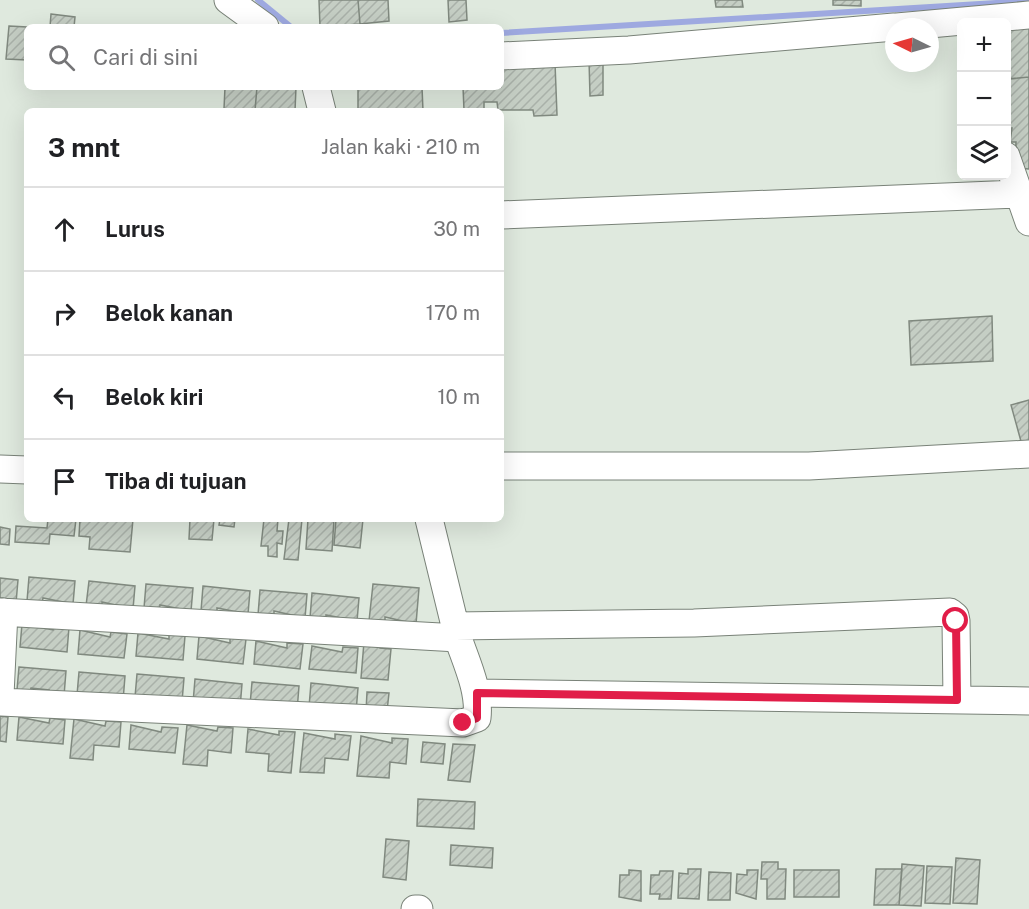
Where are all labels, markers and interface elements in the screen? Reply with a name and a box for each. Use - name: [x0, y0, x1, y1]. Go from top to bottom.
- north arrow: [885, 18, 939, 72]
- map controls: [957, 18, 1011, 180]
- button: +: [957, 18, 1011, 72]
- search box: [24, 24, 504, 90]
- icon: search: [45, 41, 78, 74]
- text: Cari di sini: [93, 44, 198, 70]
- button: −: [957, 72, 1011, 126]
- button: layers: [957, 126, 1011, 180]
- text: 3 mnt: [48, 132, 120, 163]
- text: Jalan kaki · 210 m: [321, 135, 480, 159]
- icon: ahead: [48, 213, 81, 246]
- text: Lurus: [105, 216, 165, 242]
- text: 30 m: [433, 217, 480, 241]
- icon: right: [48, 297, 81, 330]
- text: Belok kanan: [105, 300, 233, 326]
- text: 170 m: [426, 301, 480, 325]
- icon: left: [48, 381, 81, 414]
- text: Belok kiri: [105, 384, 203, 410]
- text: 10 m: [437, 385, 480, 409]
- icon: arrive: [48, 465, 81, 498]
- text: Tiba di tujuan: [105, 468, 246, 494]
- route start: [942, 607, 968, 633]
- route end: [449, 709, 475, 735]

